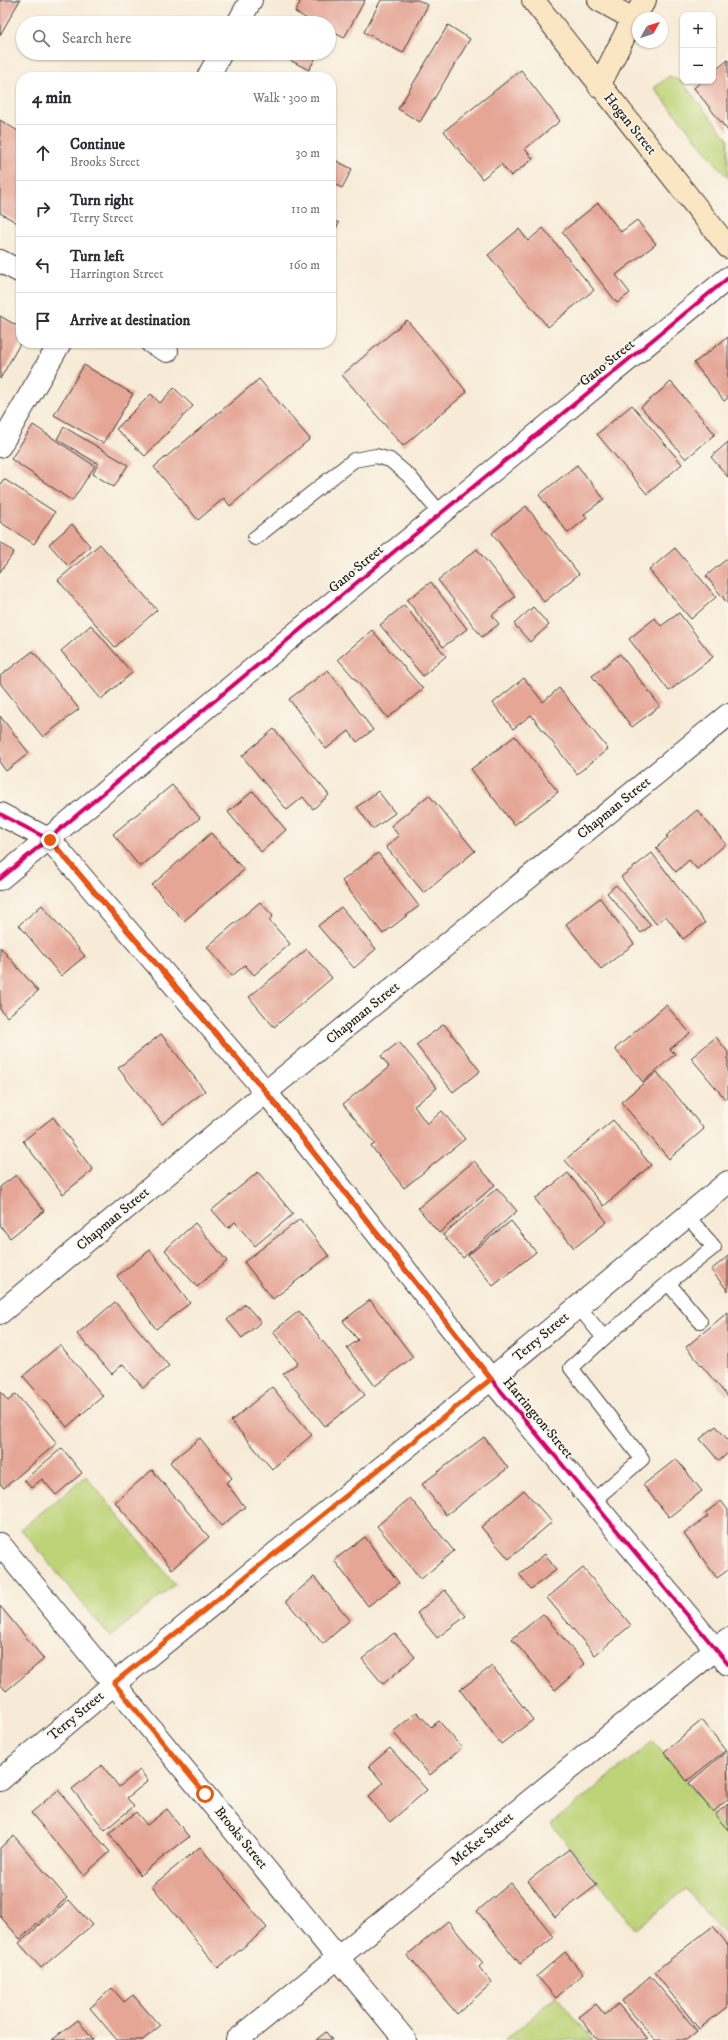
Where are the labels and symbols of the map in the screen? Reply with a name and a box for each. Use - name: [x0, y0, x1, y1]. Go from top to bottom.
- north arrow: [632, 12, 668, 48]
- street label: Hogan Street: [600, 89, 661, 159]
- street label: Gano Street: [576, 335, 639, 391]
- street label: Gano Street: [325, 541, 387, 597]
- street label: Chapman Street: [574, 773, 655, 843]
- route end: [41, 831, 59, 849]
- street label: Chapman Street: [323, 978, 404, 1048]
- street label: Chapman Street: [73, 1183, 153, 1255]
- street label: Terry Street: [509, 1308, 573, 1366]
- street label: Harrington Street: [499, 1374, 578, 1463]
- street label: Terry Street: [44, 1687, 108, 1745]
- route start: [196, 1785, 214, 1803]
- street label: Brooks Street: [210, 1803, 272, 1873]
- street label: McKee Street: [447, 1808, 518, 1870]

